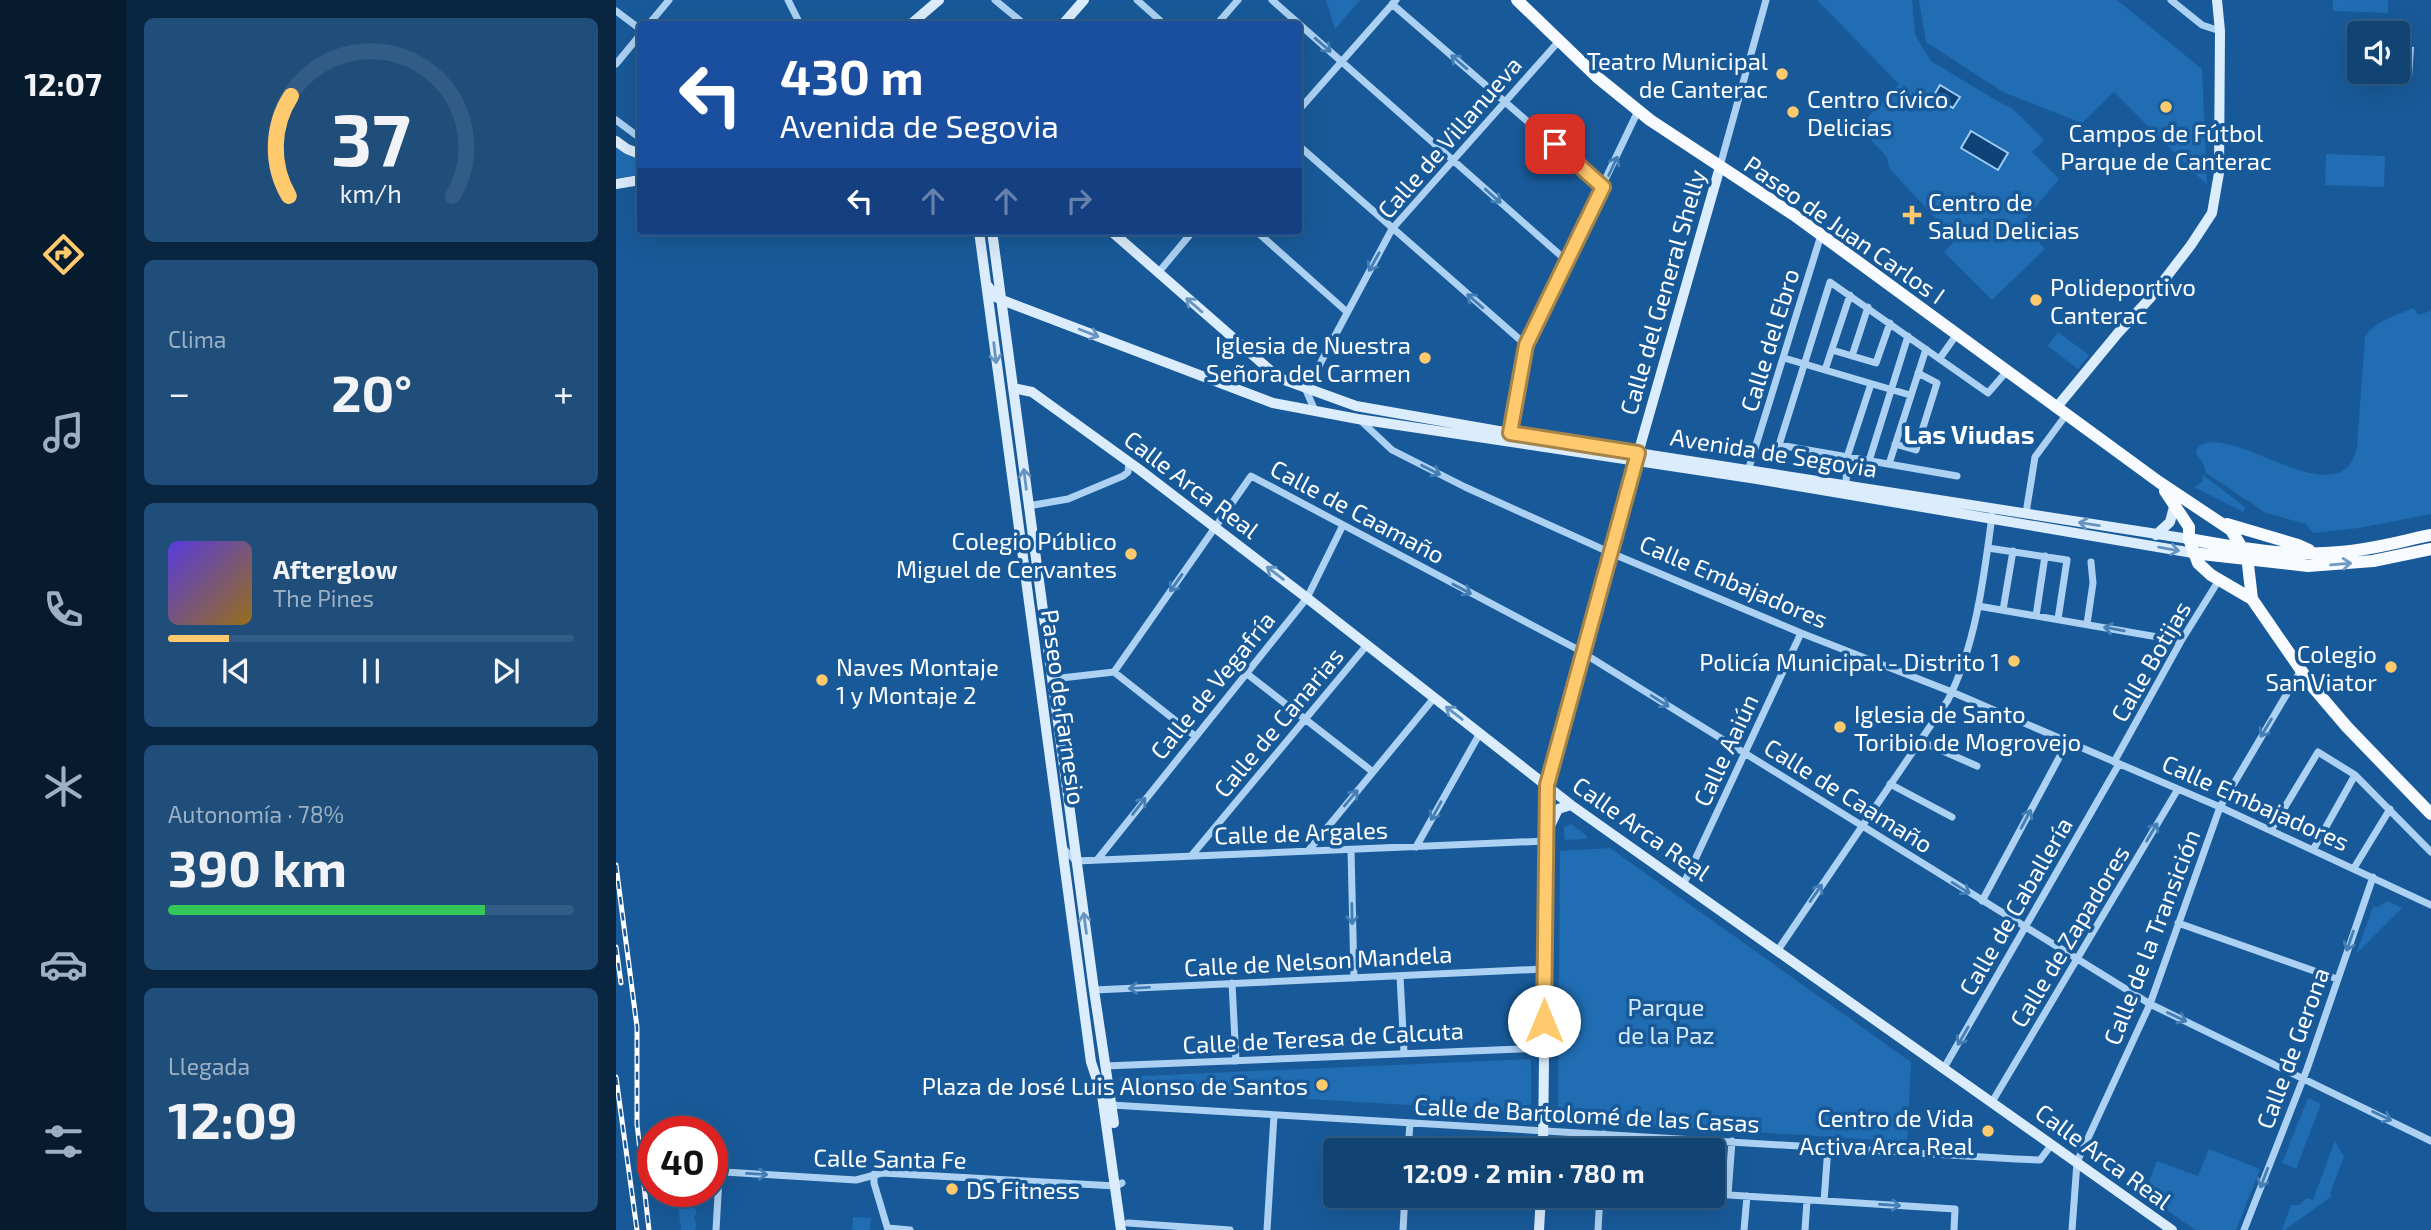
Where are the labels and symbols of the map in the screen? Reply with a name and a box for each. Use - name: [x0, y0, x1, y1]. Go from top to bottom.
- one-way arrow: [1314, 37, 1332, 53]
- place label: Teatro Municipal de Canterac: [1587, 46, 1768, 103]
- street label: Calle de Villanueva: [1371, 50, 1527, 224]
- one-way arrow: [1450, 54, 1468, 70]
- marker: Teatro Municipal de Canterac: [1774, 66, 1790, 82]
- place label: Centro Cívico Delicias: [1807, 84, 1948, 141]
- marker: Campos de Fútbol Parque de Canterac: [2158, 99, 2174, 115]
- marker: Centro Cívico Delicias: [1785, 104, 1801, 120]
- pin: [1525, 114, 1585, 174]
- place label: Campos de Fútbol Parque de Canterac: [2060, 118, 2272, 175]
- street label: Paseo de Juan Carlos I: [1739, 149, 1951, 309]
- one-way arrow: [1607, 155, 1620, 177]
- street label: Calle del General Shelly: [1613, 166, 1711, 418]
- place label: Centro de Salud Delicias: [1928, 187, 2080, 244]
- one-way arrow: [1484, 188, 1502, 204]
- marker: Centro de Salud Delicias: [1902, 205, 1922, 225]
- one-way arrow: [1367, 251, 1380, 272]
- street label: Calle del Ebro: [1734, 265, 1804, 415]
- place label: Polideportivo Canterac: [2050, 272, 2196, 329]
- marker: Polideportivo Canterac: [2028, 292, 2044, 308]
- one-way arrow: [1466, 293, 1484, 309]
- one-way arrow: [1186, 297, 1204, 313]
- one-way arrow: [1077, 328, 1099, 340]
- place label: Iglesia de Nuestra Señora del Carmen: [1206, 330, 1411, 387]
- one-way arrow: [989, 341, 1002, 364]
- marker: Iglesia de Nuestra Señora del Carmen: [1417, 350, 1433, 366]
- district label: Las Viudas: [1904, 418, 2034, 449]
- street label: Avenida de Segovia: [1668, 421, 1880, 483]
- street label: Calle Arca Real: [1119, 424, 1265, 544]
- street label: Calle de Caamaño: [1266, 453, 1450, 569]
- one-way arrow: [1420, 463, 1441, 477]
- one-way arrow: [1018, 468, 1031, 491]
- one-way arrow: [2078, 517, 2101, 530]
- place label: Colegio Público Miguel de Cervantes: [896, 526, 1117, 583]
- street label: Calle Embajadores: [1636, 528, 1832, 634]
- one-way arrow: [2157, 543, 2180, 556]
- marker: Colegio Público Miguel de Cervantes: [1123, 546, 1139, 562]
- one-way arrow: [2329, 557, 2352, 570]
- one-way arrow: [1266, 565, 1285, 580]
- one-way arrow: [1169, 573, 1183, 592]
- one-way arrow: [1452, 582, 1472, 596]
- street label: Calle Botijas: [2104, 596, 2196, 726]
- street label: Calle de Vegafría: [1144, 605, 1280, 765]
- street label: Paseo de Farnesio: [1036, 607, 1092, 807]
- one-way arrow: [2103, 622, 2126, 635]
- place label: Colegio San Viator: [2265, 639, 2377, 696]
- street label: Calle de Canarias: [1207, 641, 1349, 803]
- place label: Policía Municipal - Distrito 1: [1699, 647, 2000, 676]
- place label: Naves Montaje 1 y Montaje 2: [836, 652, 999, 709]
- marker: Policía Municipal - Distrito 1: [2006, 653, 2022, 669]
- marker: Colegio San Viator: [2383, 659, 2399, 675]
- marker: Naves Montaje 1 y Montaje 2: [814, 672, 830, 688]
- street label: Calle Aaiún: [1686, 689, 1764, 811]
- one-way arrow: [1650, 694, 1670, 708]
- place label: Iglesia de Santo Toribio de Mogrovejo: [1854, 699, 2081, 756]
- one-way arrow: [1445, 706, 1464, 721]
- one-way arrow: [2259, 718, 2273, 738]
- marker: Iglesia de Santo Toribio de Mogrovejo: [1832, 719, 1848, 735]
- street label: Calle de Caamaño: [1759, 732, 1939, 858]
- street label: Calle Embajadores: [2158, 748, 2354, 856]
- street label: Calle Arca Real: [1568, 770, 1716, 886]
- one-way arrow: [1343, 790, 1359, 808]
- one-way arrow: [1132, 798, 1147, 816]
- one-way arrow: [1429, 801, 1443, 821]
- one-way arrow: [2020, 809, 2034, 830]
- street label: Calle de Caballería: [1952, 812, 2078, 1000]
- street label: Calle de Argales: [1214, 814, 1388, 850]
- one-way arrow: [2146, 823, 2160, 843]
- street label: Calle de la Transición: [2097, 825, 2205, 1049]
- street label: Calle de Zapadores: [2003, 840, 2135, 1032]
- one-way arrow: [1951, 881, 1971, 895]
- one-way arrow: [1809, 884, 1823, 904]
- one-way arrow: [1346, 902, 1359, 925]
- one-way arrow: [1078, 912, 1091, 935]
- one-way arrow: [2343, 930, 2355, 952]
- street label: Calle de Nelson Mandela: [1183, 938, 1453, 982]
- street label: Calle de Gerona: [2249, 963, 2335, 1133]
- one-way arrow: [1128, 982, 1151, 995]
- position arrow: [1507, 984, 1581, 1058]
- park label: Parque de la Paz: [1617, 992, 1715, 1049]
- one-way arrow: [2166, 1011, 2188, 1024]
- street label: Calle de Teresa de Calcuta: [1182, 1015, 1464, 1059]
- one-way arrow: [1956, 1025, 1969, 1046]
- place label: Plaza de José Luis Alonso de Santos: [922, 1071, 1308, 1100]
- marker: Plaza de José Luis Alonso de Santos: [1314, 1077, 1330, 1093]
- street label: Calle de Bartolomé de las Casas: [1413, 1090, 1761, 1138]
- street label: Calle Arca Real: [2030, 1097, 2178, 1215]
- place label: Centro de Vida Activa Arca Real: [1799, 1103, 1974, 1160]
- one-way arrow: [2371, 1110, 2392, 1124]
- speed limit sign: 40: [637, 1116, 728, 1207]
- marker: Centro de Vida Activa Arca Real: [1980, 1123, 1996, 1139]
- street label: Calle Santa Fe: [813, 1142, 967, 1174]
- one-way arrow: [2257, 1167, 2270, 1189]
- one-way arrow: [745, 1168, 768, 1181]
- place label: DS Fitness: [966, 1175, 1080, 1204]
- marker: DS Fitness: [944, 1181, 960, 1197]
- one-way arrow: [1878, 1199, 1900, 1212]

